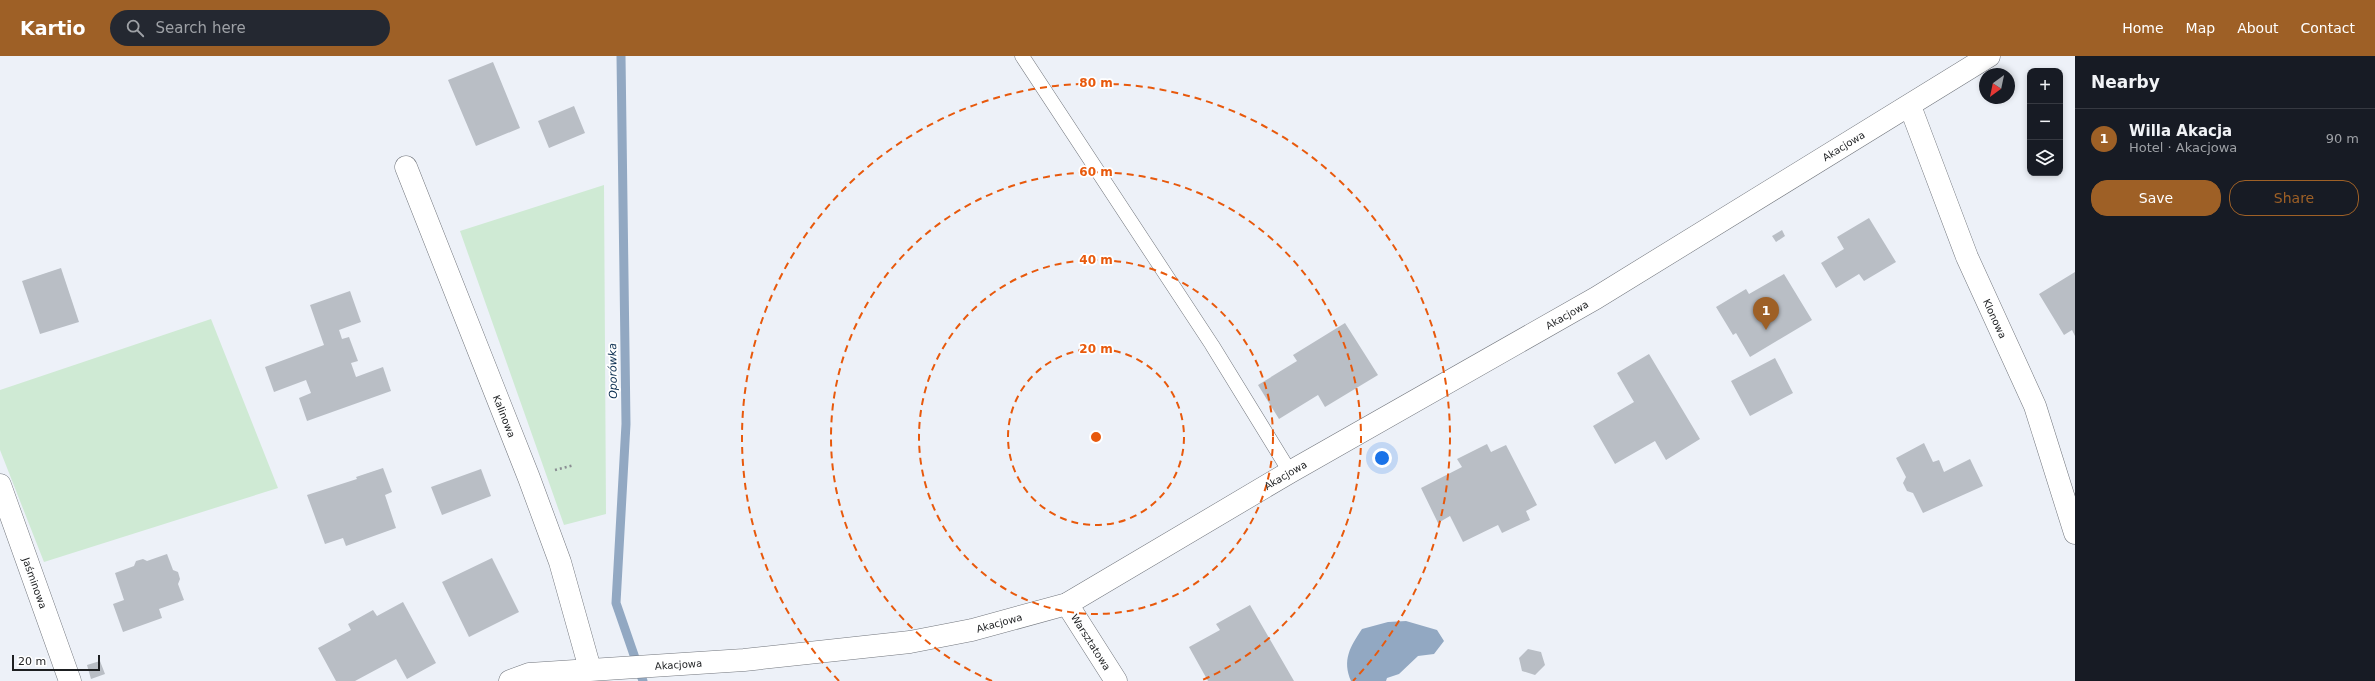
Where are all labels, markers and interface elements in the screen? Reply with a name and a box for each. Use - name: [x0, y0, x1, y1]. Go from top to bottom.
- search box: [110, 10, 390, 46]
- text: Kartio: [20, 17, 86, 39]
- icon: search: [124, 17, 146, 39]
- text: Search here: [156, 19, 246, 37]
- text: Home: [2122, 20, 2164, 36]
- text: Map: [2186, 20, 2215, 36]
- text: About: [2237, 20, 2279, 36]
- text: Contact: [2301, 20, 2355, 36]
- north arrow: [1979, 68, 2015, 104]
- map controls: [2027, 68, 2063, 176]
- button: +: [2027, 68, 2063, 104]
- text: Nearby: [2091, 72, 2160, 92]
- text: 80 m: [1079, 76, 1113, 90]
- button: −: [2027, 104, 2063, 140]
- text: Willa Akacja: [2129, 122, 2232, 140]
- street label: Akacjowa: [1820, 129, 1866, 163]
- text: 1: [2099, 131, 2109, 146]
- text: 90 m: [2326, 131, 2359, 146]
- button: layers: [2027, 140, 2063, 176]
- text: Hotel · Akacjowa: [2129, 140, 2237, 155]
- text: 60 m: [1079, 165, 1113, 179]
- button: Save: [2091, 180, 2221, 216]
- button: Share: [2229, 180, 2359, 216]
- text: 40 m: [1079, 253, 1113, 267]
- pin: 1: [1753, 297, 1779, 330]
- street label: Klonowa: [1981, 297, 2009, 340]
- street label: Akacjowa: [1544, 298, 1590, 331]
- text: 20 m: [1079, 342, 1113, 356]
- water label: Oporówka: [606, 343, 620, 399]
- street label: Kalinowa: [491, 393, 518, 439]
- centre of rings: [1089, 430, 1103, 444]
- your location: [1372, 448, 1392, 468]
- street label: Akacjowa: [1262, 458, 1309, 492]
- street label: Jaśminowa: [20, 555, 49, 610]
- street label: Akacjowa: [975, 611, 1023, 634]
- street label: Warsztatowa: [1069, 612, 1113, 672]
- scale bar: [12, 653, 100, 672]
- text: 20 m: [18, 655, 46, 668]
- street label: Akacjowa: [654, 657, 702, 671]

